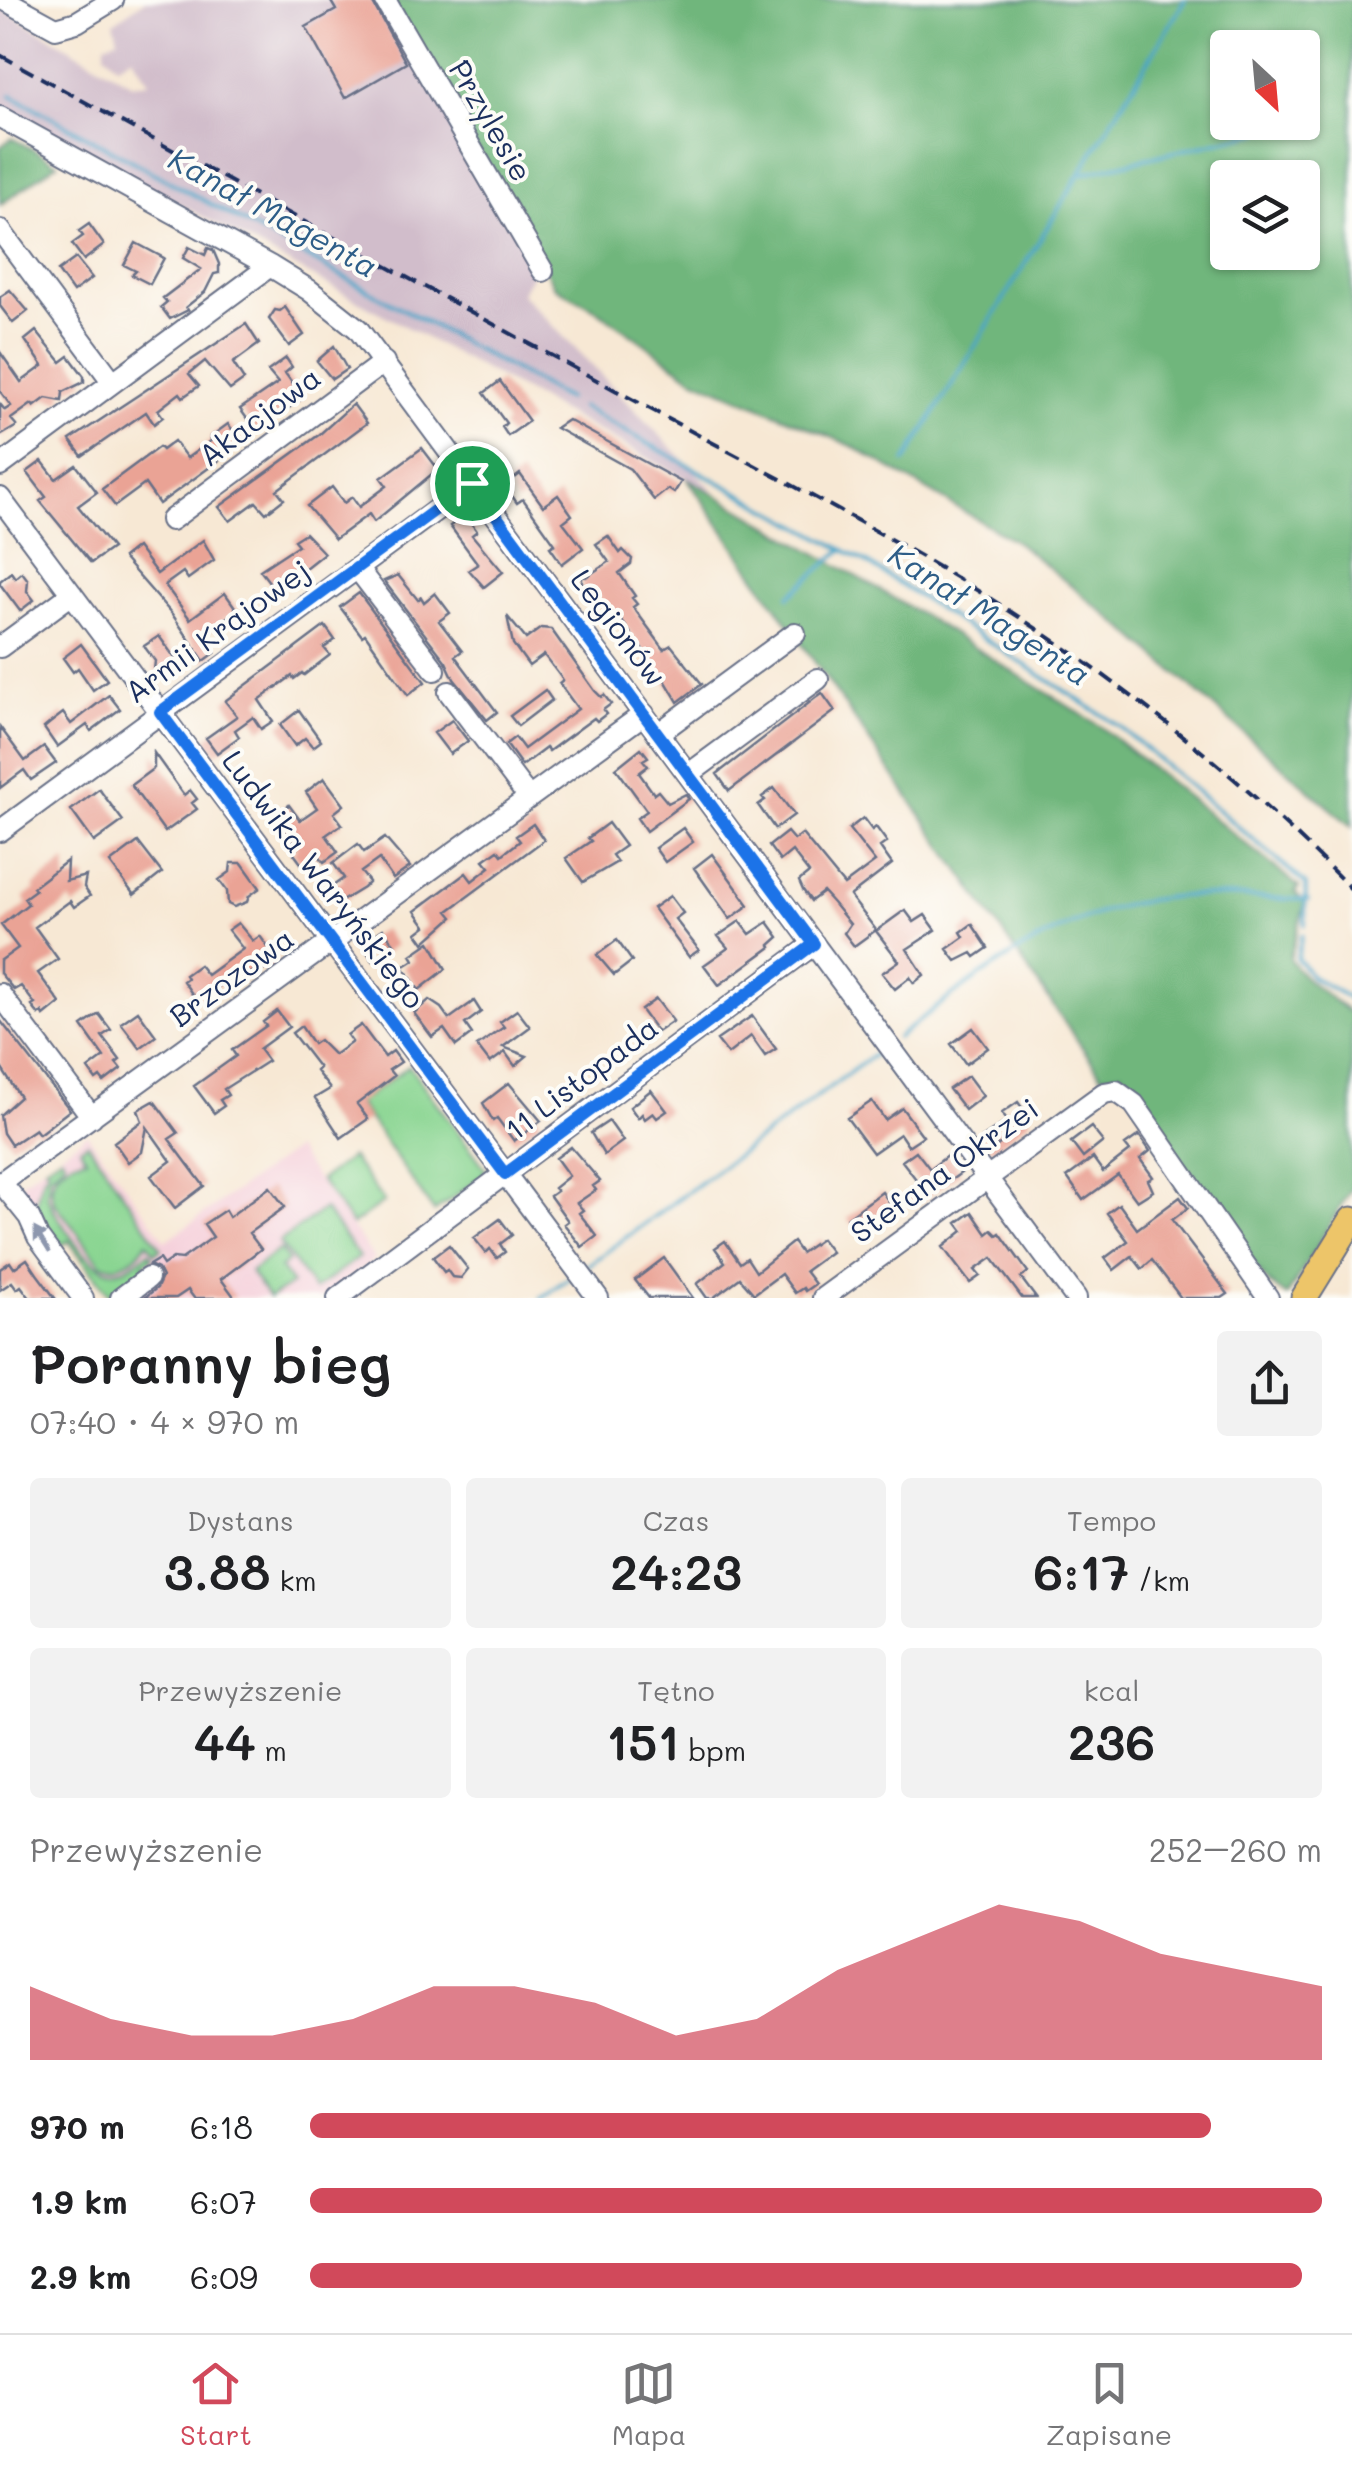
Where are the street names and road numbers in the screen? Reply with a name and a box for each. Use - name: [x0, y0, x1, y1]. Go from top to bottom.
- street label: Przylesie: [441, 52, 543, 188]
- street label: Akacjowa: [190, 356, 328, 474]
- street label: Armii Krajowej: [116, 550, 317, 711]
- street label: Legionów: [563, 560, 677, 693]
- street label: Ludwika Waryńskiego: [214, 741, 435, 1016]
- street label: Brzozowa: [161, 918, 301, 1035]
- street label: 11 Listopada: [496, 1007, 665, 1148]
- street label: Stefana Okrzei: [842, 1088, 1046, 1251]

